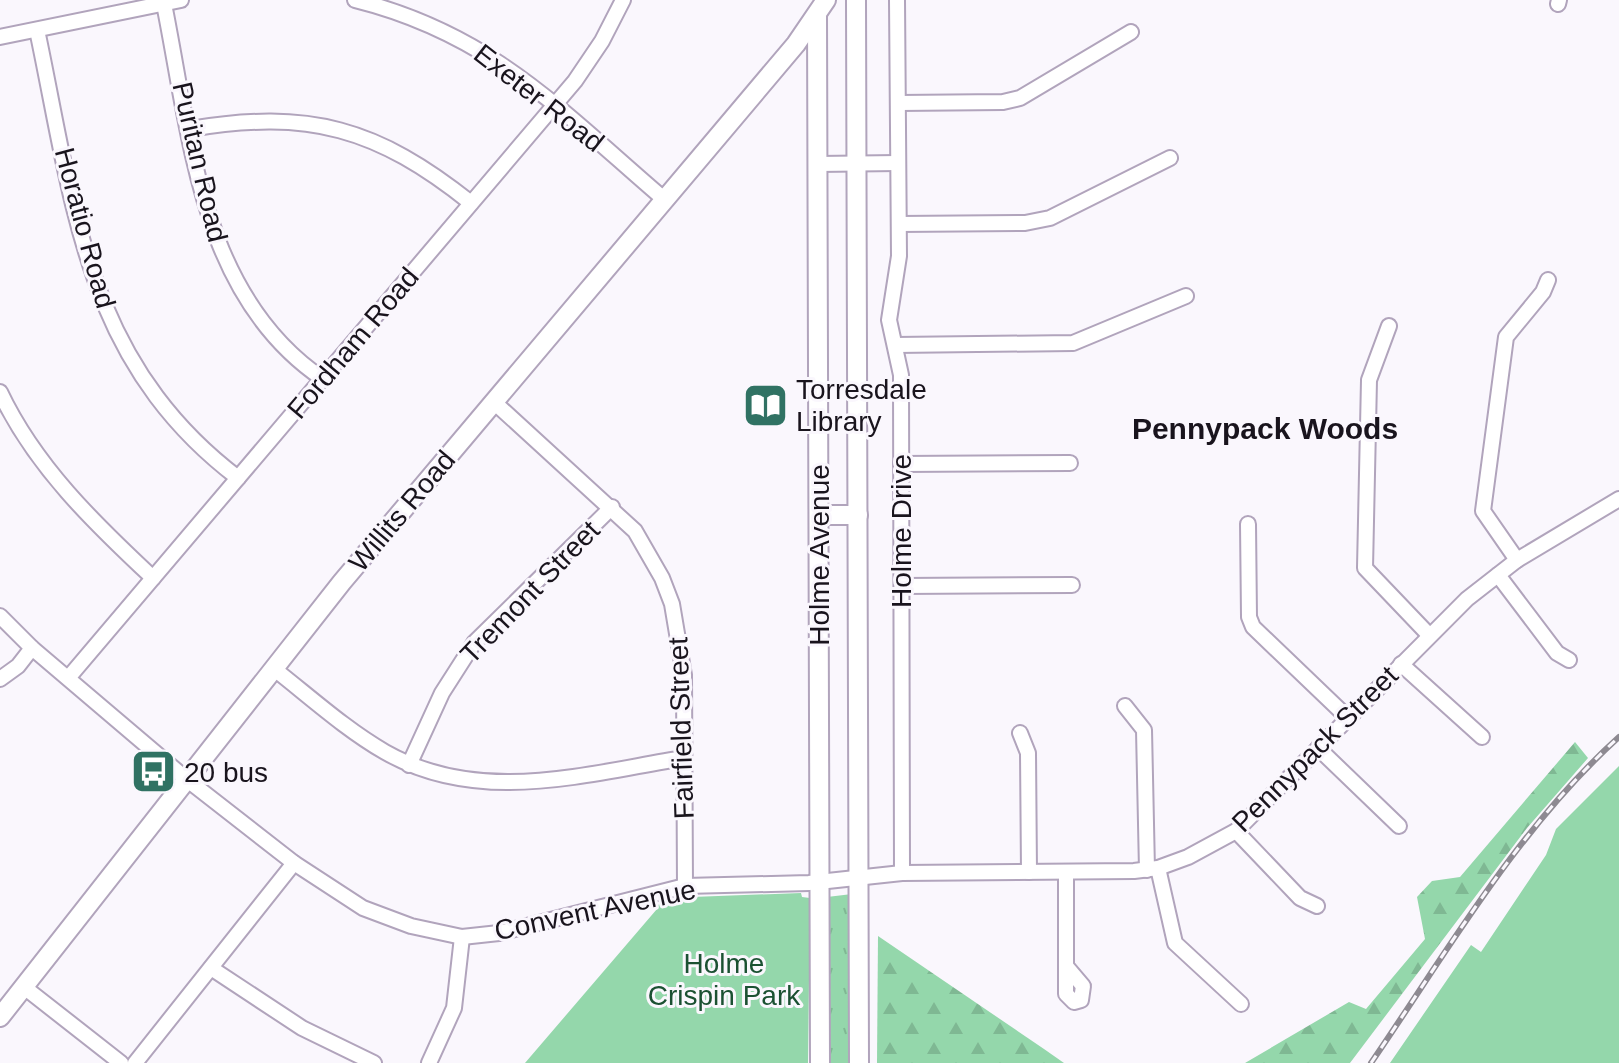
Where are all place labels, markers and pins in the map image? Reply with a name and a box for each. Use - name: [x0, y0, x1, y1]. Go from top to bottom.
- place label: Torresdale Library: [796, 374, 927, 437]
- library icon: Torresdale Library: [741, 381, 789, 429]
- bus stop icon: 20 bus: [129, 748, 177, 796]
- place label: 20 bus: [184, 757, 268, 788]

